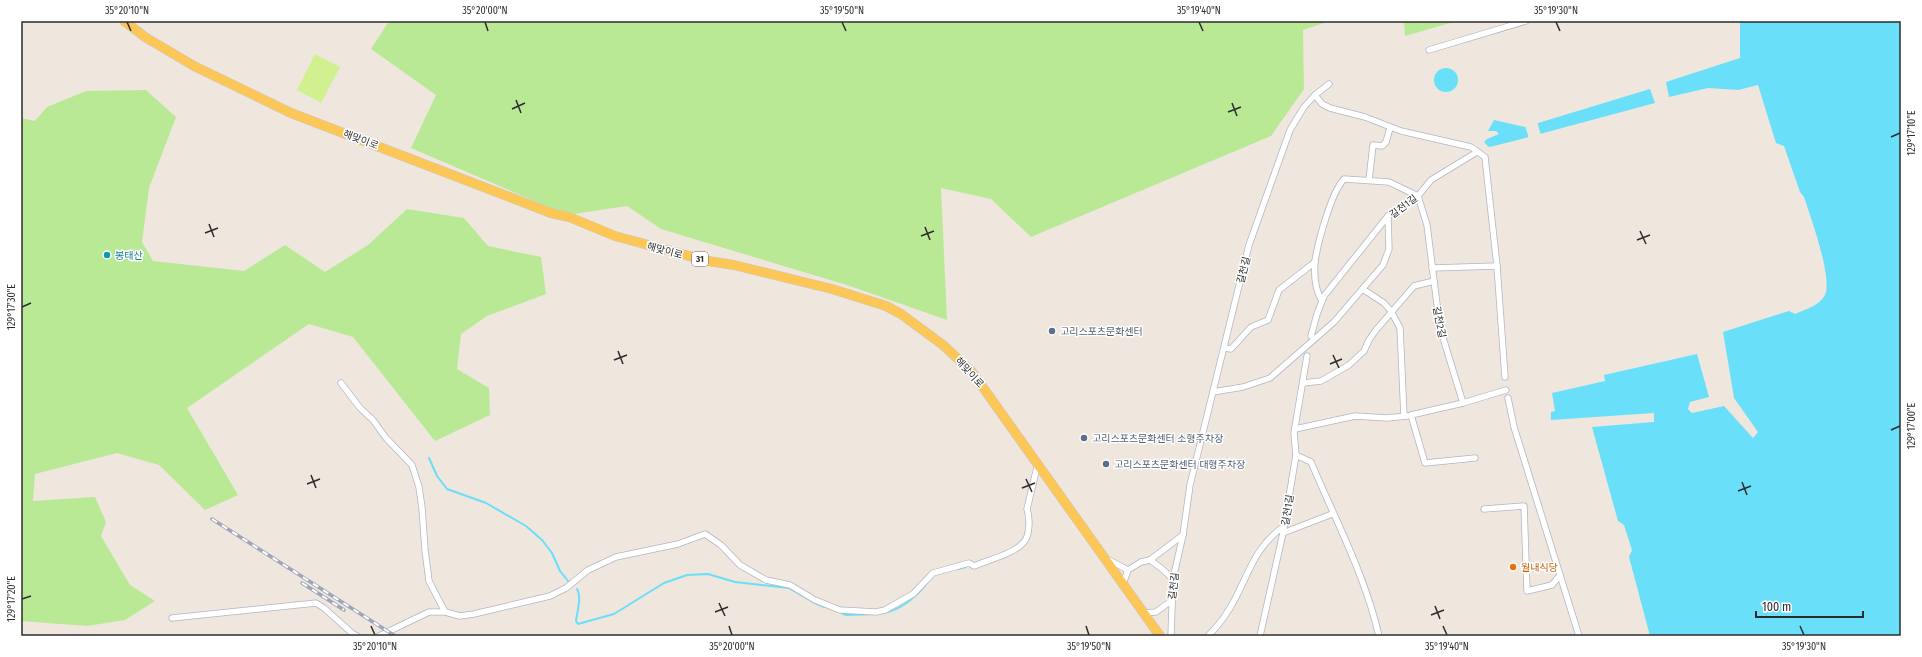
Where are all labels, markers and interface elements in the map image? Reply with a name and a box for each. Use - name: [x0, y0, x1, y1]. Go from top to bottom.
- text: 35°20'10"N: [105, 5, 149, 17]
- text: 35°20'00"N: [462, 5, 508, 17]
- text: 35°19'50"N: [820, 5, 864, 17]
- text: 35°19'40"N: [1177, 5, 1221, 17]
- text: 35°19'30"N: [1534, 5, 1578, 17]
- text: 129°17'10"E: [1906, 110, 1918, 156]
- street label: 해맞이로: [341, 128, 380, 152]
- street label: 길천1길: [1387, 193, 1420, 221]
- street label: 해맞이로: [645, 240, 684, 262]
- marker: 봉태산: [102, 250, 112, 260]
- place label: 봉태산: [115, 250, 143, 262]
- road number: 31: [692, 252, 708, 266]
- street label: 길천길: [1235, 255, 1253, 285]
- text: 129°17'30"E: [6, 284, 18, 330]
- street label: 길천2길: [1430, 305, 1448, 339]
- marker: 고리스포츠문화센터: [1047, 326, 1057, 336]
- place label: 고리스포츠문화센터: [1060, 326, 1143, 338]
- street label: 해맞이로: [952, 355, 986, 390]
- text: 129°17'00"E: [1906, 402, 1918, 449]
- marker: 고리스포츠문화센터 소형주차장: [1079, 433, 1089, 443]
- place label: 고리스포츠문화센터 소형주차장: [1092, 433, 1223, 445]
- marker: 고리스포츠문화센터 대형주차장: [1101, 459, 1111, 469]
- place label: 고리스포츠문화센터 대형주차장: [1114, 459, 1245, 471]
- street label: 길천1길: [1280, 494, 1296, 527]
- marker: 월내식당: [1508, 562, 1518, 572]
- place label: 월내식당: [1521, 562, 1558, 574]
- street label: 길천길: [1166, 572, 1182, 601]
- text: 129°17'20"E: [6, 576, 18, 622]
- scale bar: [1756, 593, 1863, 619]
- text: 100 m: [1762, 600, 1791, 614]
- text: 35°20'10"N: [353, 641, 397, 653]
- text: 35°20'00"N: [709, 641, 755, 653]
- text: 35°19'50"N: [1067, 641, 1111, 653]
- text: 35°19'40"N: [1425, 641, 1469, 653]
- text: 35°19'30"N: [1782, 641, 1826, 653]

